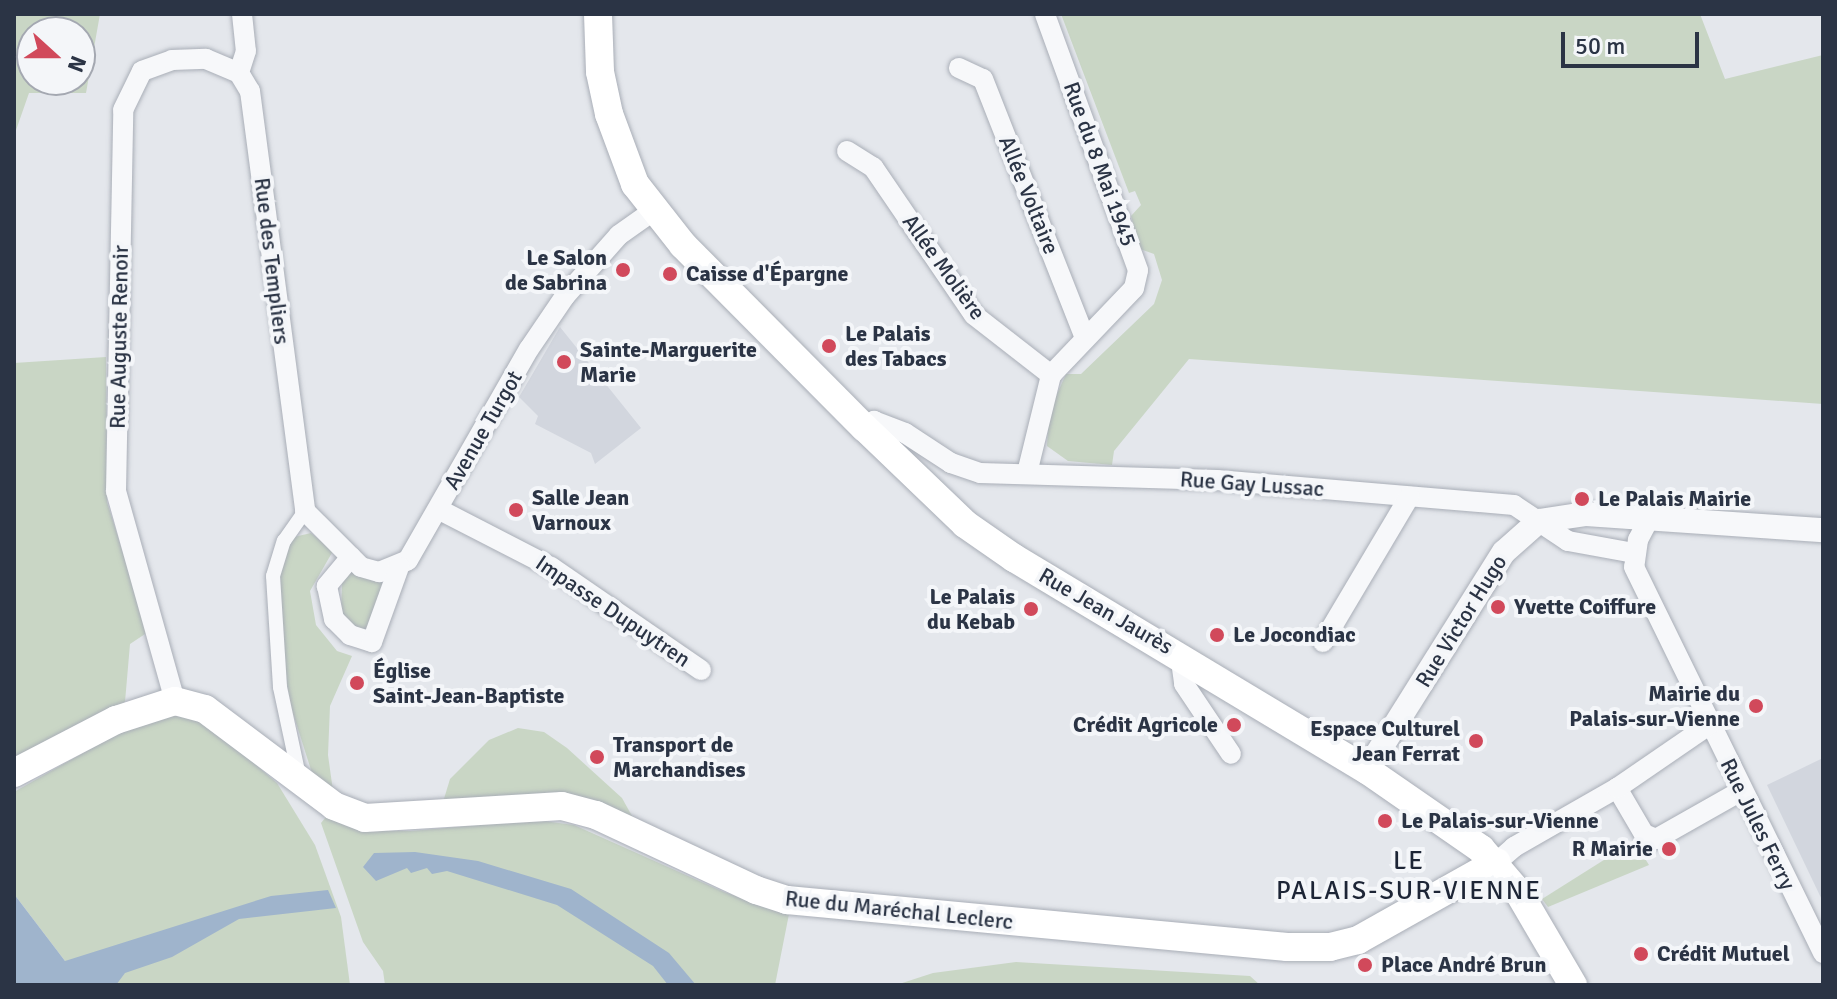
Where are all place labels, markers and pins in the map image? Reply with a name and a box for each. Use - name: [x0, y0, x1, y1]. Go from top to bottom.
- place label: Le Salon de Sabrina: [505, 244, 607, 296]
- marker: Le Salon de Sabrina: [614, 261, 632, 279]
- place label: Caisse d'Épargne: [686, 261, 848, 287]
- marker: Caisse d'Épargne: [661, 265, 679, 283]
- place label: Le Palais des Tabacs: [845, 320, 946, 372]
- place label: Sainte-Marguerite Marie: [580, 336, 757, 388]
- marker: Le Palais des Tabacs: [820, 337, 838, 355]
- marker: Sainte-Marguerite Marie: [555, 353, 573, 371]
- place label: Salle Jean Varnoux: [532, 484, 629, 536]
- place label: Le Palais Mairie: [1598, 486, 1751, 512]
- marker: Le Palais Mairie: [1573, 490, 1591, 508]
- marker: Salle Jean Varnoux: [507, 501, 525, 519]
- place label: Le Palais du Kebab: [927, 583, 1015, 634]
- place label: Yvette Coiffure: [1514, 594, 1656, 620]
- marker: Yvette Coiffure: [1489, 598, 1507, 616]
- marker: Le Palais du Kebab: [1022, 600, 1040, 618]
- place label: Le Jocondiac: [1233, 622, 1356, 648]
- marker: Le Jocondiac: [1208, 626, 1226, 644]
- place label: Église Saint-Jean-Baptiste: [373, 657, 564, 708]
- marker: Église Saint-Jean-Baptiste: [348, 674, 366, 692]
- place label: Mairie du Palais-sur-Vienne: [1569, 680, 1740, 732]
- marker: Mairie du Palais-sur-Vienne: [1747, 697, 1765, 715]
- place label: Crédit Agricole: [1073, 712, 1218, 738]
- place label: Espace Culturel Jean Ferrat: [1310, 715, 1460, 766]
- marker: Crédit Agricole: [1225, 716, 1243, 734]
- place label: Transport de Marchandises: [613, 731, 746, 782]
- marker: Espace Culturel Jean Ferrat: [1467, 732, 1485, 750]
- marker: Transport de Marchandises: [588, 748, 606, 766]
- place label: Le Palais-sur-Vienne: [1401, 808, 1599, 834]
- marker: Le Palais-sur-Vienne: [1376, 812, 1394, 830]
- place label: R Mairie: [1572, 836, 1653, 862]
- marker: R Mairie: [1660, 840, 1678, 858]
- place label: Crédit Mutuel: [1657, 941, 1790, 967]
- marker: Crédit Mutuel: [1632, 945, 1650, 963]
- place label: Place André Brun: [1381, 952, 1546, 978]
- marker: Place André Brun: [1356, 956, 1374, 974]

